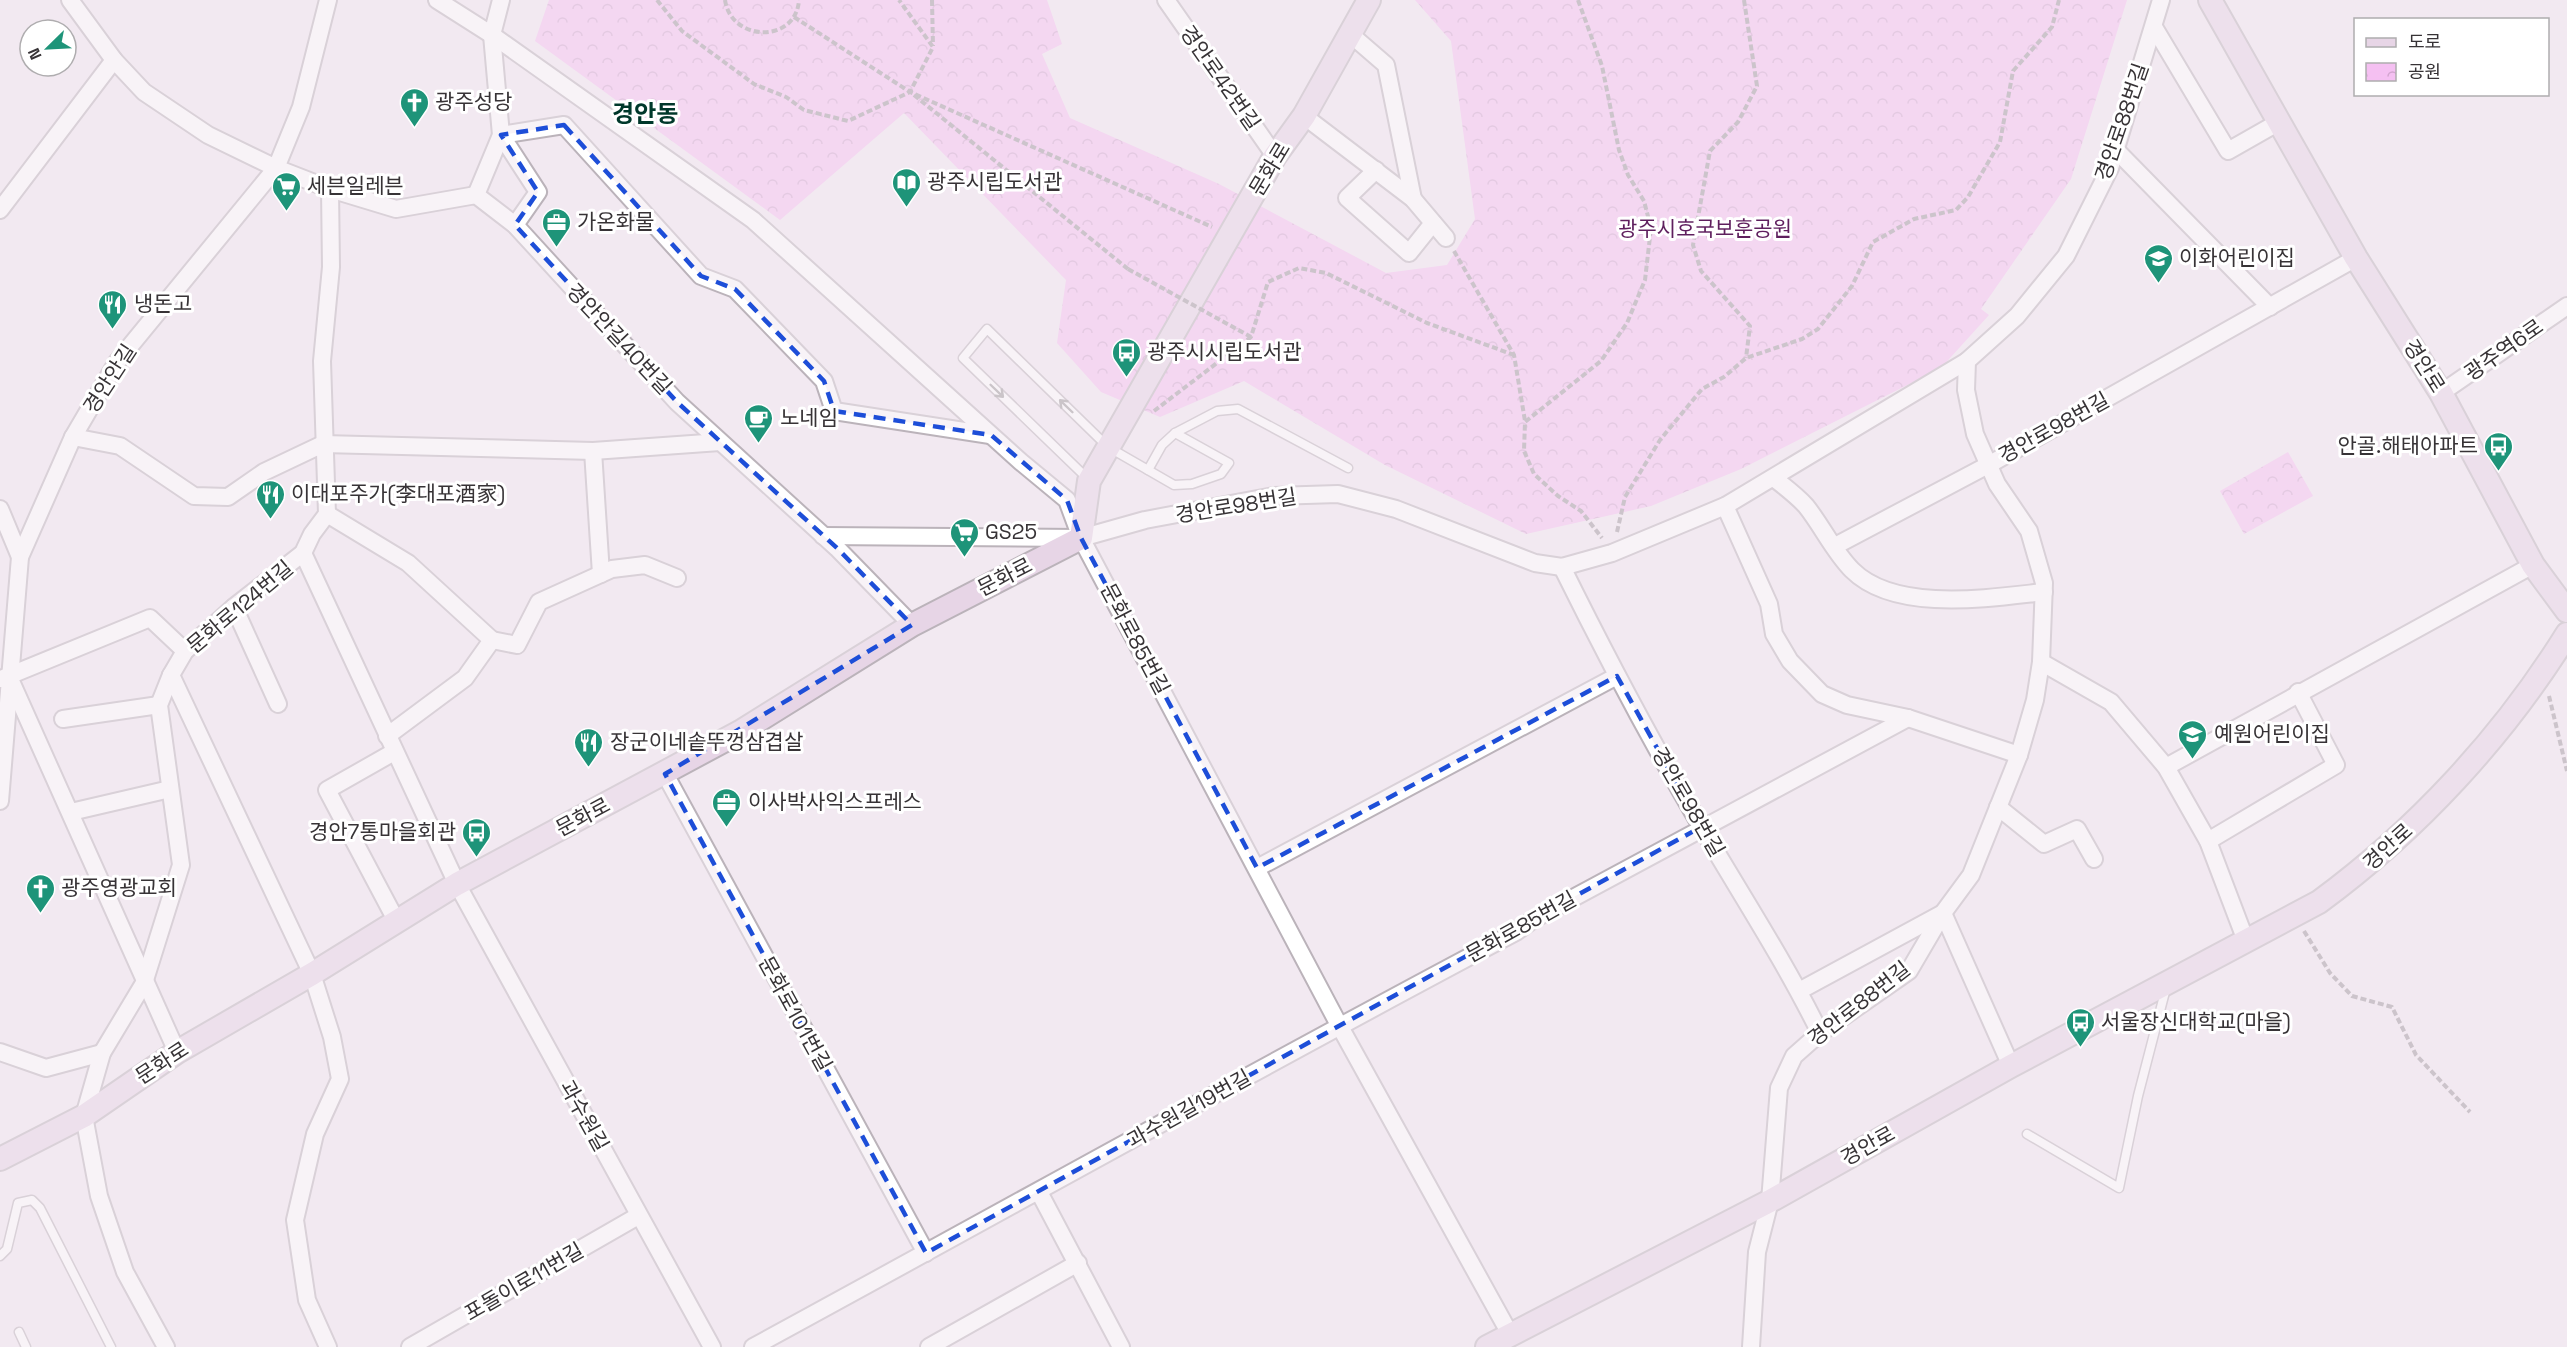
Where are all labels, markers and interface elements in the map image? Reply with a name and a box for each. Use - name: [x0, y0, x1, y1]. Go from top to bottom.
- north arrow: [18, 18, 78, 78]
- legend: [2354, 18, 2549, 96]
- street label: 경안로42번길: [1174, 20, 1267, 136]
- text: 도로: [2408, 30, 2441, 53]
- text: N: [23, 45, 47, 63]
- street label: 경안로88번길: [2089, 59, 2154, 184]
- text: 공원: [2408, 60, 2441, 83]
- church icon: 광주성당: [398, 86, 430, 128]
- place label: 광주성당: [435, 88, 512, 115]
- district label: 경안동: [612, 98, 678, 129]
- street label: 문화로: [1243, 137, 1296, 201]
- library icon: 광주시립도서관: [890, 166, 922, 208]
- place label: 광주시립도서관: [927, 168, 1062, 195]
- supermarket icon: 세븐일레븐: [270, 170, 302, 212]
- place label: 세븐일레븐: [307, 172, 404, 199]
- office icon: 가온화물: [540, 206, 572, 248]
- place label: 가온화물: [577, 208, 654, 235]
- park label: 광주시호국보훈공원: [1618, 215, 1792, 242]
- school or university icon: 이화어린이집: [2142, 242, 2174, 284]
- place label: 이화어린이집: [2179, 244, 2295, 271]
- street label: 경안안길40번길: [561, 277, 678, 400]
- restaurant icon: 냉돈고: [97, 288, 129, 330]
- place label: 냉돈고: [134, 290, 192, 317]
- street label: 광주역6로: [2459, 313, 2548, 387]
- street label: 경안로: [2398, 334, 2451, 397]
- bus stop icon: 광주시시립도서관: [1110, 336, 1142, 378]
- place label: 광주시시립도서관: [1147, 338, 1302, 365]
- street label: 경안안길: [77, 339, 142, 418]
- one-way arrow: [989, 383, 1004, 398]
- street label: 경안로98번길: [1994, 386, 2114, 469]
- one-way arrow: [1059, 399, 1074, 413]
- cafe icon: 노네임: [743, 402, 775, 444]
- place label: 노네임: [780, 404, 838, 431]
- bus stop icon: 안골.해태아파트: [2483, 430, 2515, 472]
- place label: 안골.해태아파트: [2337, 432, 2478, 459]
- restaurant icon: 이대포주가(李대포酒家): [254, 478, 286, 520]
- place label: 이대포주가(李대포酒家): [291, 480, 505, 507]
- street label: 경안로98번길: [1173, 483, 1299, 528]
- supermarket icon: GS25: [948, 516, 980, 558]
- place label: GS25: [985, 518, 1037, 545]
- street label: 문화로: [973, 551, 1037, 602]
- street label: 문화로124번길: [181, 554, 298, 659]
- street label: 문화로85번길: [1095, 578, 1176, 699]
- school or university icon: 예원어린이집: [2177, 718, 2209, 760]
- place label: 예원어린이집: [2214, 720, 2330, 747]
- restaurant icon: 장군이네솥뚜껑삼겹살: [573, 726, 605, 768]
- place label: 장군이네솥뚜껑삼겹살: [610, 728, 803, 755]
- street label: 경안로98번길: [1646, 742, 1731, 862]
- office icon: 이사박사익스프레스: [711, 786, 743, 828]
- place label: 이사박사익스프레스: [748, 788, 922, 815]
- street label: 문화로: [551, 791, 615, 842]
- bus stop icon: 경안7통마을회관: [461, 816, 493, 858]
- street label: 경안로: [2357, 817, 2418, 876]
- place label: 경안7통마을회관: [309, 818, 456, 845]
- church icon: 광주영광교회: [24, 872, 56, 914]
- place label: 광주영광교회: [61, 874, 177, 901]
- street label: 문화로85번길: [1461, 885, 1581, 968]
- street label: 문화로101번길: [753, 951, 838, 1076]
- street label: 경안로88번길: [1802, 955, 1915, 1052]
- bus stop icon: 서울장신대학교(마을): [2064, 1006, 2096, 1048]
- place label: 서울장신대학교(마을): [2101, 1008, 2291, 1035]
- street label: 문화로: [130, 1035, 193, 1090]
- street label: 과수원길19번길: [1122, 1063, 1255, 1154]
- street label: 과수원길: [554, 1075, 615, 1156]
- street label: 경안로: [1836, 1120, 1900, 1171]
- street label: 포돌이로11번길: [459, 1237, 588, 1327]

